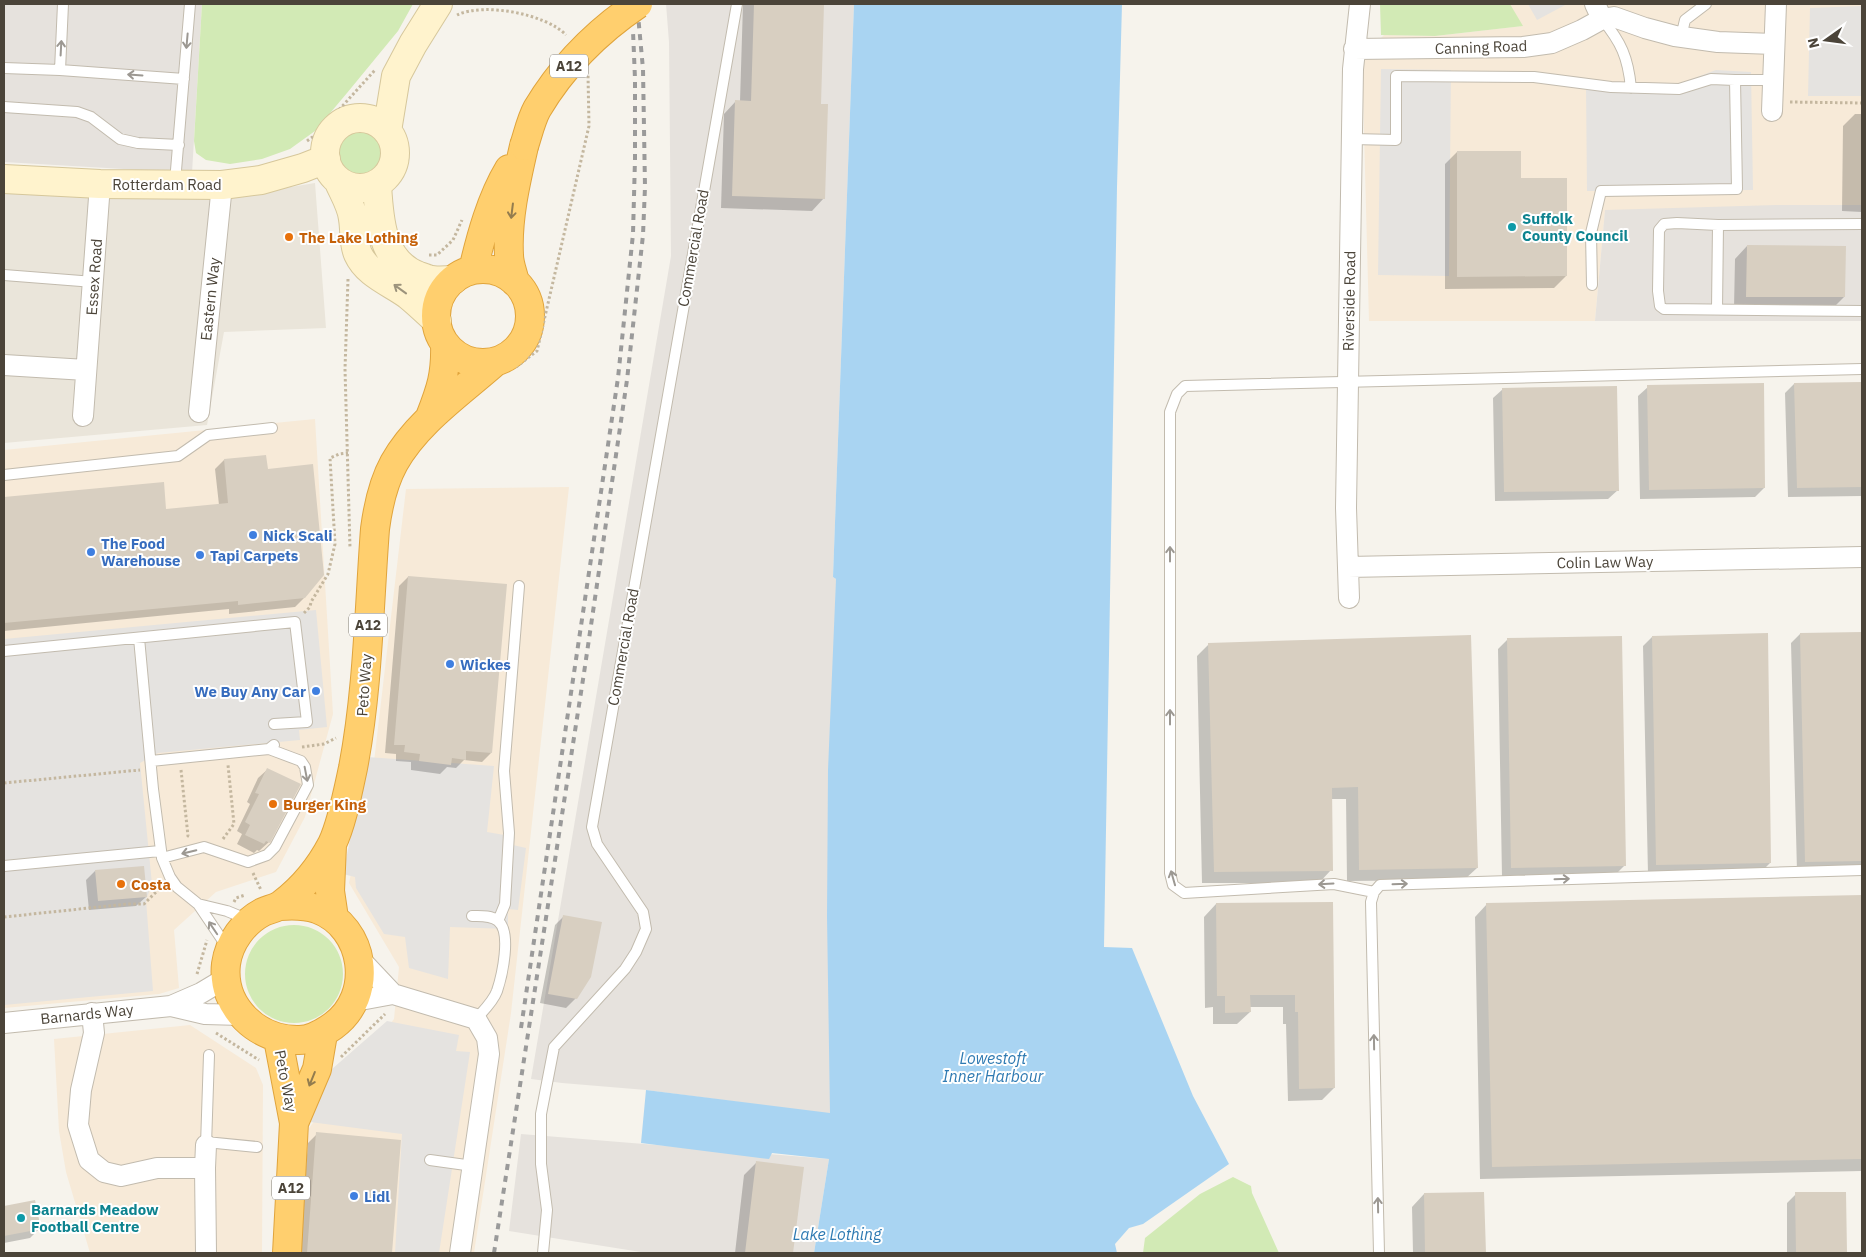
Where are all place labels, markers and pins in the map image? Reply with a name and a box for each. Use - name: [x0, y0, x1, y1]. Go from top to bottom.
- place label: Suffolk County Council: [1522, 209, 1629, 245]
- marker: Suffolk County Council: [1506, 221, 1518, 233]
- place label: The Lake Lothing: [299, 228, 419, 247]
- marker: The Lake Lothing: [283, 231, 295, 243]
- place label: Nick Scali: [263, 526, 333, 545]
- marker: Nick Scali: [247, 529, 259, 541]
- place label: The Food Warehouse: [101, 534, 180, 570]
- marker: The Food Warehouse: [85, 546, 97, 558]
- place label: Tapi Carpets: [210, 546, 299, 565]
- marker: Tapi Carpets: [194, 549, 206, 561]
- place label: Wickes: [460, 655, 511, 674]
- marker: Wickes: [444, 658, 456, 670]
- place label: We Buy Any Car: [194, 682, 306, 701]
- marker: We Buy Any Car: [310, 685, 322, 697]
- place label: Burger King: [283, 795, 367, 814]
- marker: Burger King: [267, 798, 279, 810]
- place label: Costa: [131, 875, 171, 894]
- marker: Costa: [115, 878, 127, 890]
- place label: Lidl: [364, 1187, 390, 1206]
- marker: Lidl: [348, 1190, 360, 1202]
- place label: Barnards Meadow Football Centre: [31, 1200, 159, 1236]
- marker: Barnards Meadow Football Centre: [15, 1212, 27, 1224]

